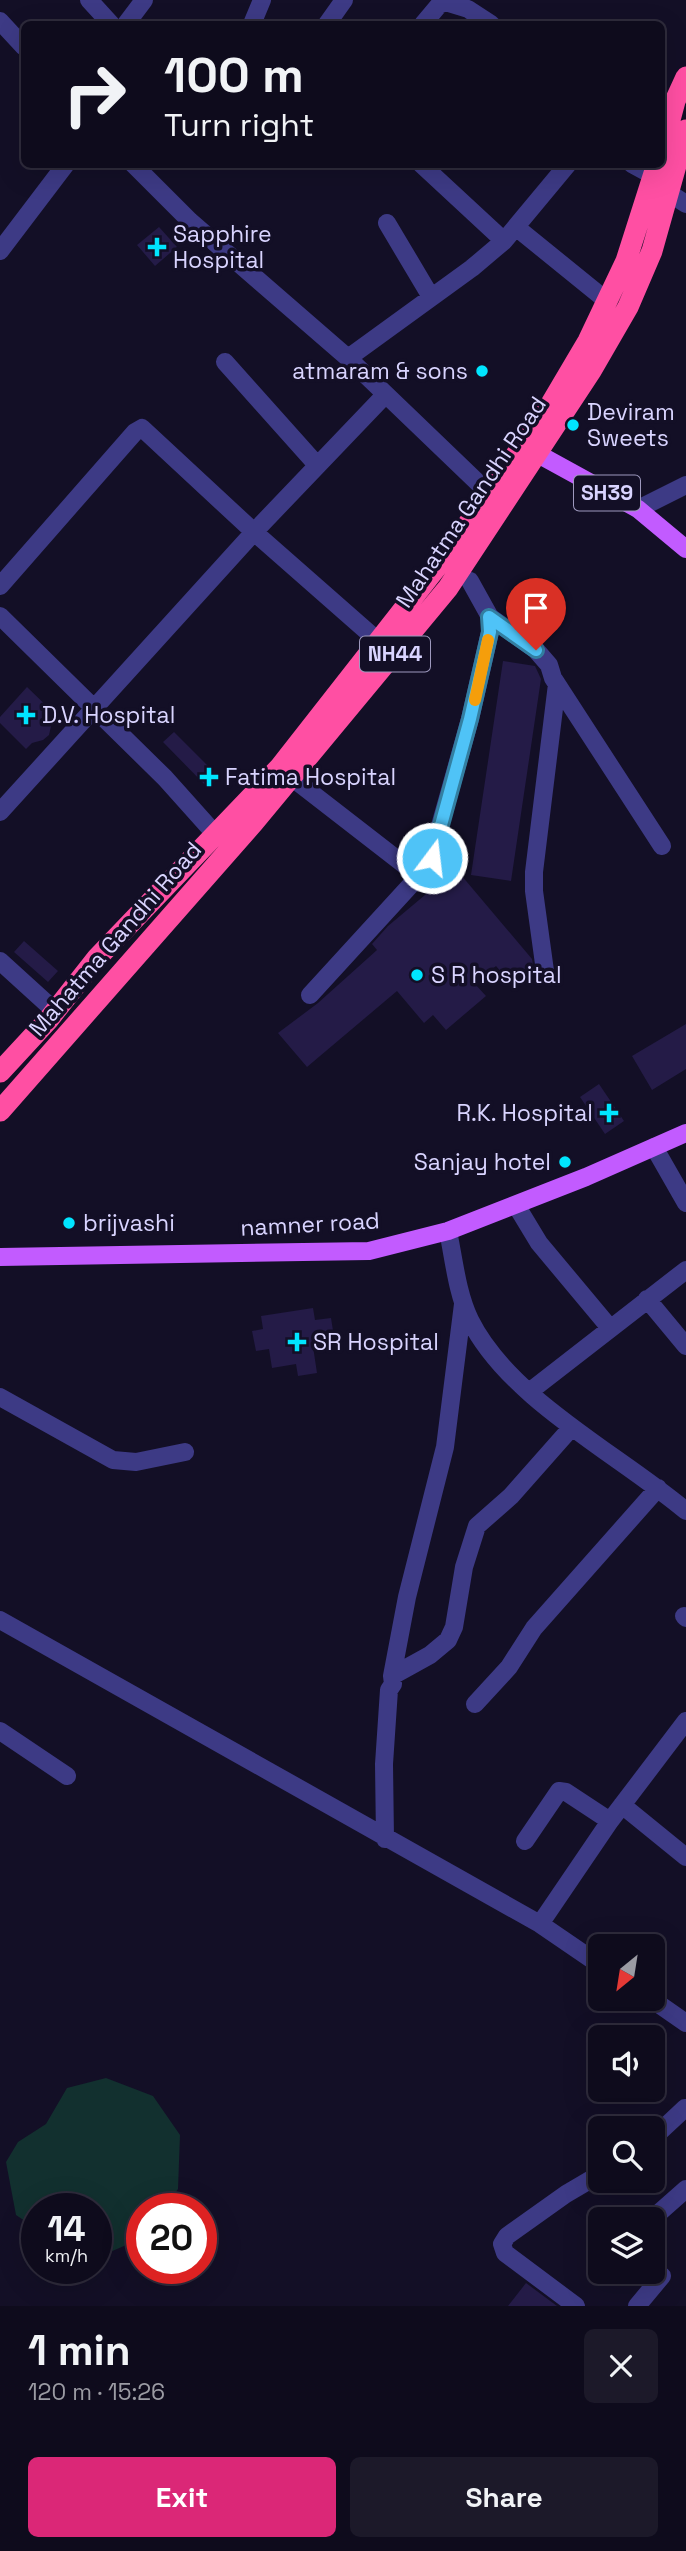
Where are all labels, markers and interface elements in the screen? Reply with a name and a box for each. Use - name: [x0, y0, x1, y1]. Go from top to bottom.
- text: 100 m: [164, 44, 304, 106]
- icon: right: [49, 49, 140, 140]
- text: Turn right: [164, 105, 314, 145]
- place label: Sapphire Hospital: [173, 219, 272, 275]
- marker: Sapphire Hospital: [147, 237, 167, 257]
- place label: atmaram & sons: [292, 356, 468, 386]
- marker: atmaram & sons: [474, 363, 490, 379]
- street label: Mahatma Gandhi Road: [389, 391, 553, 613]
- place label: Deviram Sweets: [587, 397, 675, 453]
- marker: Deviram Sweets: [565, 417, 581, 433]
- road number: SH39: [574, 476, 640, 510]
- pin: [506, 578, 566, 650]
- icon: arrive: [517, 589, 555, 627]
- road number: NH44: [360, 636, 430, 672]
- place label: D.V. Hospital: [42, 700, 175, 730]
- marker: D.V. Hospital: [16, 705, 36, 725]
- place label: Fatima Hospital: [225, 762, 396, 792]
- marker: Fatima Hospital: [199, 767, 219, 787]
- position arrow: [395, 821, 469, 895]
- street label: Mahatma Gandhi Road: [22, 835, 208, 1043]
- place label: S R hospital: [431, 960, 562, 990]
- marker: S R hospital: [409, 967, 425, 983]
- place label: R.K. Hospital: [456, 1098, 593, 1128]
- marker: R.K. Hospital: [599, 1103, 619, 1123]
- place label: Sanjay hotel: [414, 1147, 551, 1177]
- marker: Sanjay hotel: [557, 1154, 573, 1170]
- street label: namner road: [240, 1205, 380, 1243]
- place label: brijvashi: [83, 1208, 175, 1238]
- marker: brijvashi: [61, 1215, 77, 1231]
- place label: SR Hospital: [313, 1327, 439, 1357]
- marker: SR Hospital: [287, 1332, 307, 1352]
- north arrow: [588, 1934, 665, 2011]
- map controls: [588, 1934, 665, 2284]
- button: sound: [588, 2025, 665, 2102]
- button: search: [588, 2116, 665, 2193]
- speed limit sign: 20: [126, 2193, 217, 2284]
- text: 14: [47, 2207, 86, 2251]
- button: layers: [588, 2207, 665, 2284]
- text: km/h: [45, 2244, 88, 2267]
- text: 1 min: [28, 2324, 131, 2377]
- button: close: [584, 2329, 658, 2403]
- text: 120 m · 15:26: [28, 2377, 165, 2407]
- button: Exit: [28, 2457, 336, 2537]
- button: Share: [350, 2457, 658, 2537]

